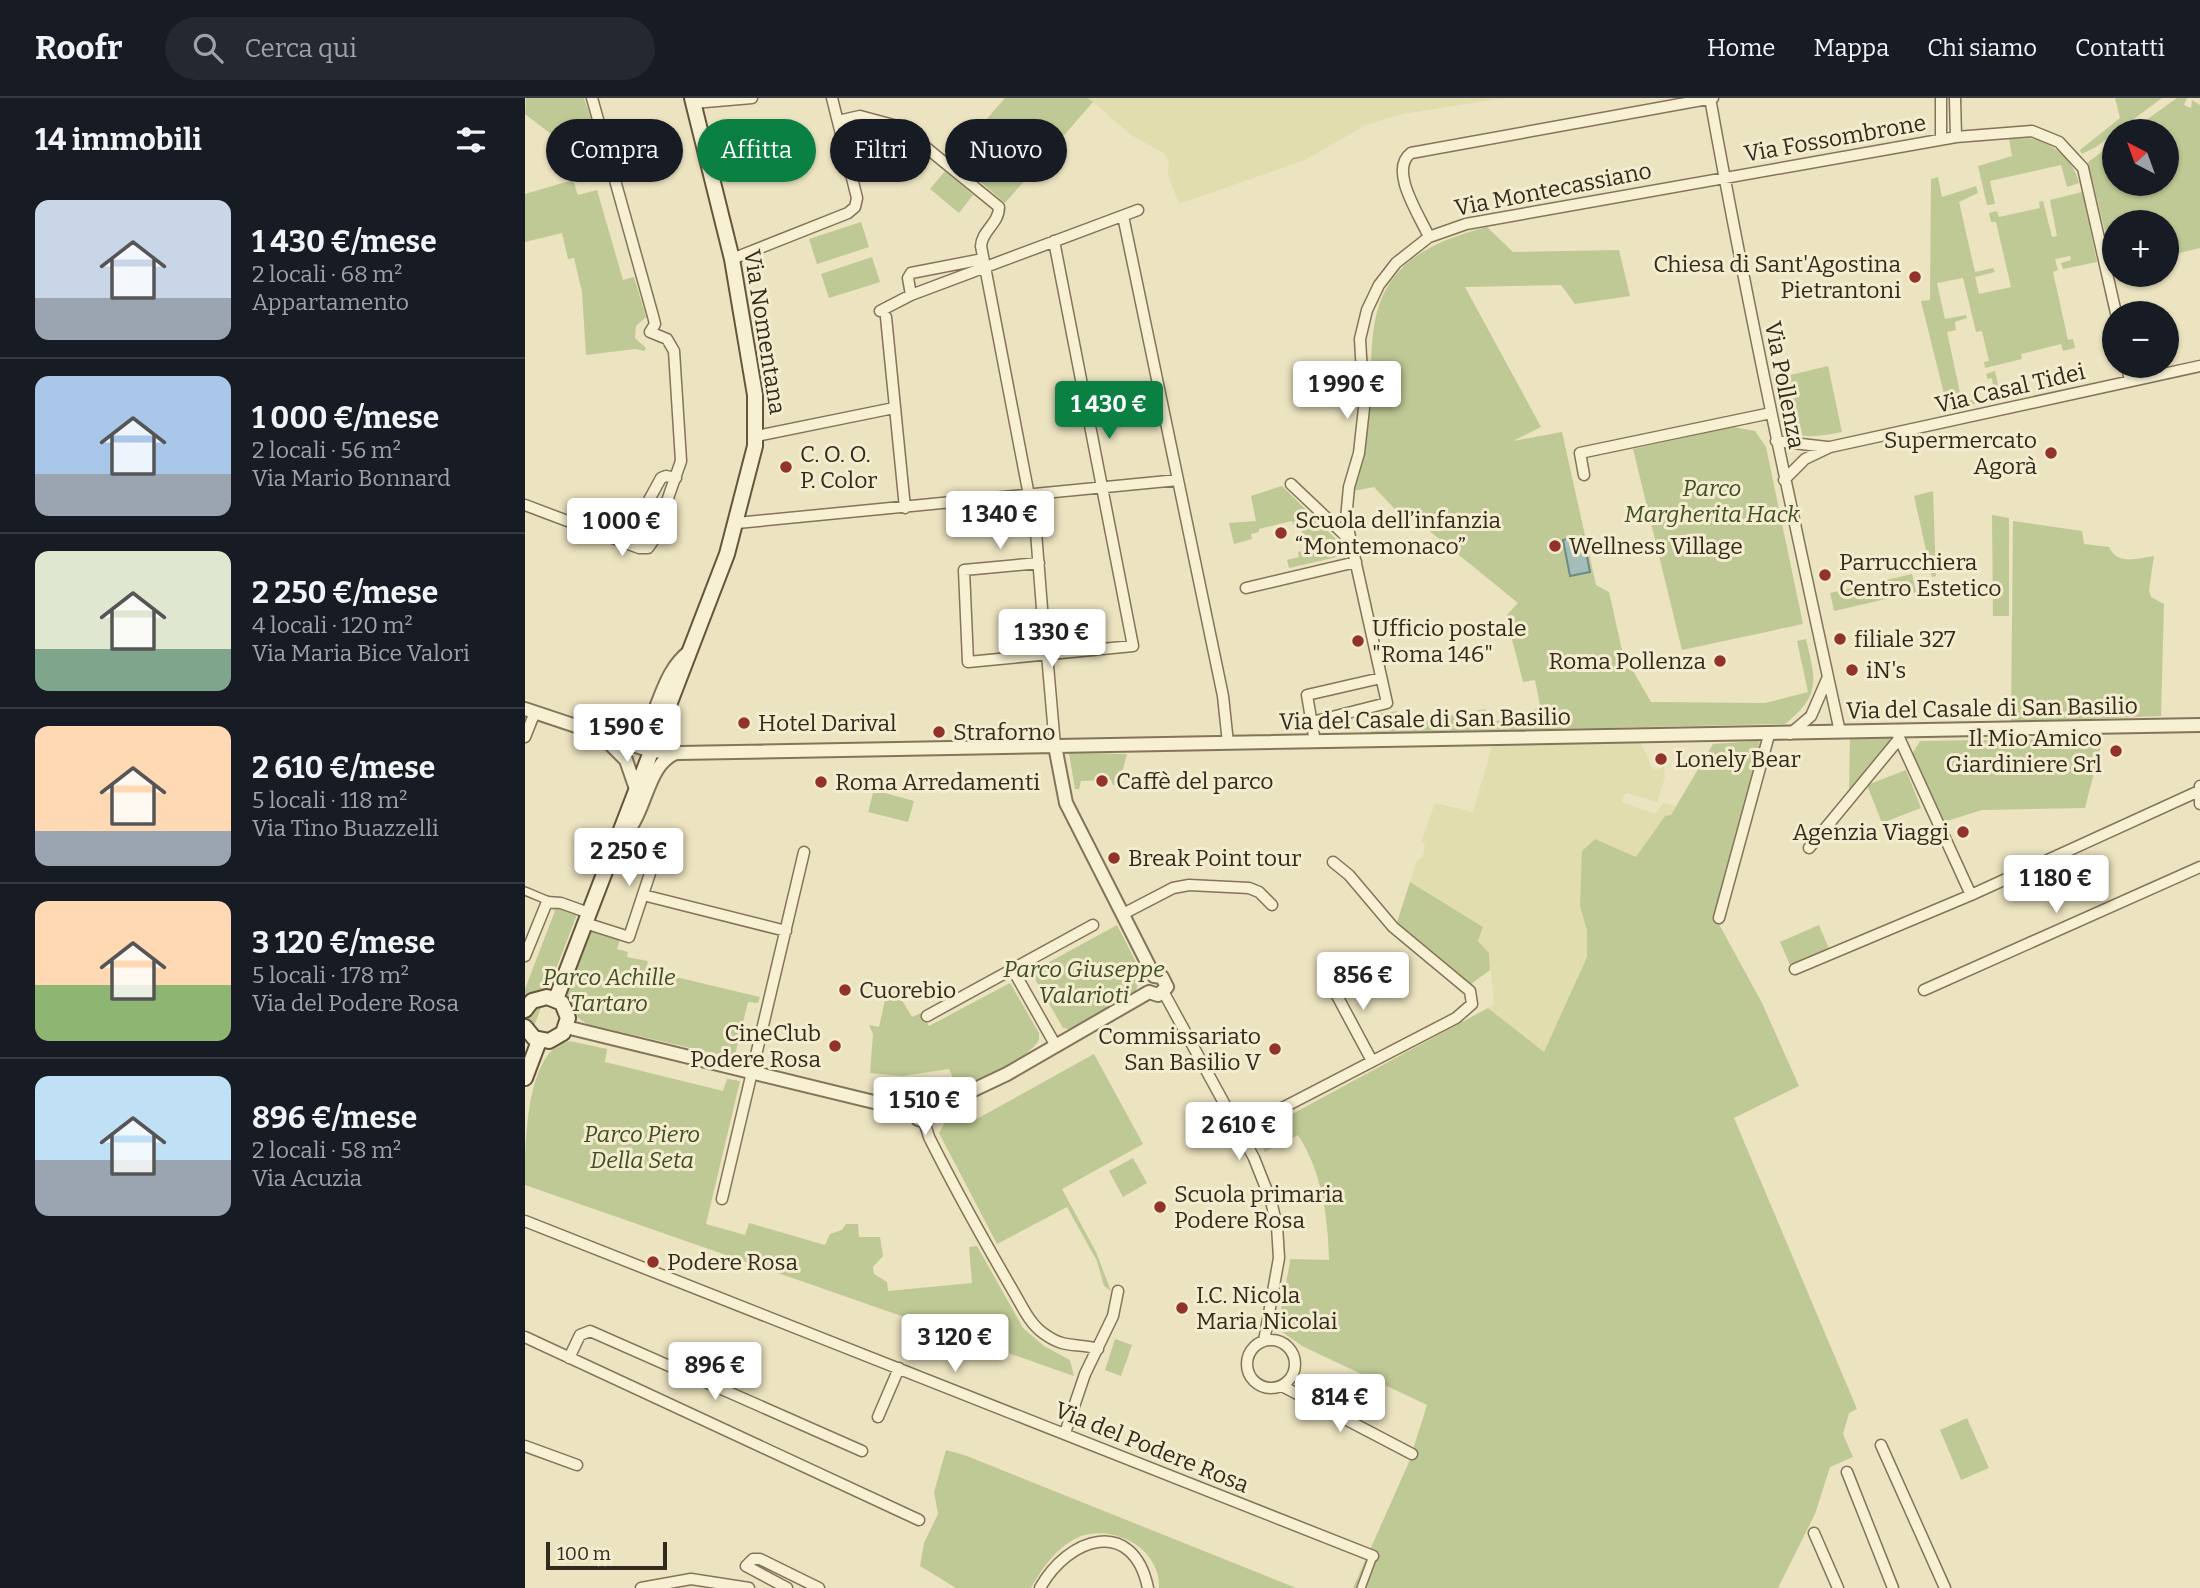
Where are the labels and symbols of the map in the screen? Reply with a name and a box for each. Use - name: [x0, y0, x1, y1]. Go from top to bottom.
- street label: Via Fossombrone: [1742, 108, 1928, 168]
- north arrow: [2102, 119, 2179, 196]
- street label: Via Montecassiano: [1452, 156, 1654, 222]
- street label: Via Nomentana: [738, 248, 792, 417]
- place label: Chiesa di Sant'Agostina Pietrantoni: [1653, 250, 1901, 304]
- marker: Chiesa di Sant'Agostina Pietrantoni: [1907, 269, 1923, 285]
- street label: Via Pollenza: [1759, 319, 1811, 452]
- street label: Via Casal Tidei: [1932, 357, 2088, 419]
- pin: 1 990 €: [1282, 362, 1412, 421]
- pin: 1 430 €: [1044, 382, 1174, 441]
- place label: Supermercato Agorà: [1884, 426, 2037, 480]
- place label: C. O. O. P. Color: [800, 440, 878, 494]
- marker: Supermercato Agorà: [2043, 445, 2059, 461]
- marker: C. O. O. P. Color: [778, 459, 794, 475]
- park label: Parco Margherita Hack: [1624, 474, 1800, 528]
- pin: 1 340 €: [935, 491, 1065, 551]
- pin: 1 000 €: [557, 498, 687, 558]
- place label: Scuola dell’infanzia “Montemonaco”: [1295, 506, 1502, 560]
- marker: Scuola dell’infanzia “Montemonaco”: [1273, 525, 1289, 541]
- place label: Wellness Village: [1569, 532, 1743, 560]
- marker: Wellness Village: [1547, 538, 1563, 554]
- place label: Parrucchiera Centro Estetico: [1839, 548, 2001, 602]
- marker: Parrucchiera Centro Estetico: [1817, 567, 1833, 583]
- pin: 1 330 €: [987, 610, 1117, 669]
- place label: Ufficio postale "Roma 146": [1372, 614, 1527, 668]
- place label: filiale 327: [1854, 625, 1956, 653]
- marker: filiale 327: [1832, 631, 1848, 647]
- marker: Ufficio postale "Roma 146": [1350, 633, 1366, 649]
- place label: Roma Pollenza: [1548, 647, 1706, 675]
- marker: Roma Pollenza: [1712, 653, 1728, 669]
- place label: iN's: [1866, 656, 1906, 684]
- marker: iN's: [1844, 662, 1860, 678]
- street label: Via del Casale di San Basilio: [1846, 691, 2138, 725]
- street label: Via del Casale di San Basilio: [1279, 702, 1571, 736]
- pin: 1 590 €: [562, 704, 692, 764]
- place label: Hotel Darival: [758, 709, 897, 737]
- marker: Hotel Darival: [736, 715, 752, 731]
- place label: Straforno: [953, 718, 1055, 746]
- marker: Straforno: [931, 724, 947, 740]
- place label: Il Mio Amico Giardiniere Srl: [1946, 724, 2102, 778]
- marker: Il Mio Amico Giardiniere Srl: [2108, 743, 2124, 759]
- place label: Lonely Bear: [1675, 745, 1801, 773]
- marker: Lonely Bear: [1653, 751, 1669, 767]
- place label: Caffè del parco: [1116, 767, 1274, 795]
- place label: Roma Arredamenti: [835, 768, 1040, 796]
- marker: Caffè del parco: [1094, 773, 1110, 789]
- marker: Roma Arredamenti: [813, 774, 829, 790]
- place label: Agenzia Viaggi: [1792, 818, 1949, 846]
- marker: Agenzia Viaggi: [1955, 824, 1971, 840]
- pin: 2 250 €: [564, 828, 694, 888]
- place label: Break Point tour: [1128, 844, 1301, 872]
- marker: Break Point tour: [1106, 850, 1122, 866]
- pin: 1 180 €: [1991, 856, 2121, 915]
- pin: 856 €: [1314, 953, 1412, 1012]
- park label: Parco Giuseppe Valarioti: [1003, 955, 1165, 1009]
- park label: Parco Achille Tartaro: [542, 963, 676, 1017]
- place label: Cuorebio: [859, 976, 956, 1004]
- marker: Cuorebio: [837, 982, 853, 998]
- place label: CineClub Podere Rosa: [690, 1019, 821, 1073]
- place label: Commissariato San Basilio V: [1098, 1022, 1261, 1076]
- marker: CineClub Podere Rosa: [827, 1038, 843, 1054]
- marker: Commissariato San Basilio V: [1267, 1041, 1283, 1057]
- pin: 1 510 €: [860, 1077, 990, 1137]
- pin: 2 610 €: [1174, 1102, 1304, 1162]
- park label: Parco Piero Della Seta: [584, 1120, 700, 1174]
- place label: Scuola primaria Podere Rosa: [1174, 1180, 1344, 1234]
- marker: Scuola primaria Podere Rosa: [1152, 1199, 1168, 1215]
- place label: Podere Rosa: [667, 1248, 798, 1276]
- marker: Podere Rosa: [645, 1254, 661, 1270]
- place label: I.C. Nicola Maria Nicolai: [1196, 1281, 1338, 1335]
- marker: I.C. Nicola Maria Nicolai: [1174, 1300, 1190, 1316]
- pin: 3 120 €: [890, 1314, 1020, 1374]
- pin: 896 €: [666, 1342, 764, 1402]
- pin: 814 €: [1291, 1374, 1389, 1434]
- street label: Via del Podere Rosa: [1051, 1395, 1254, 1499]
- scale bar: [546, 1539, 667, 1571]

